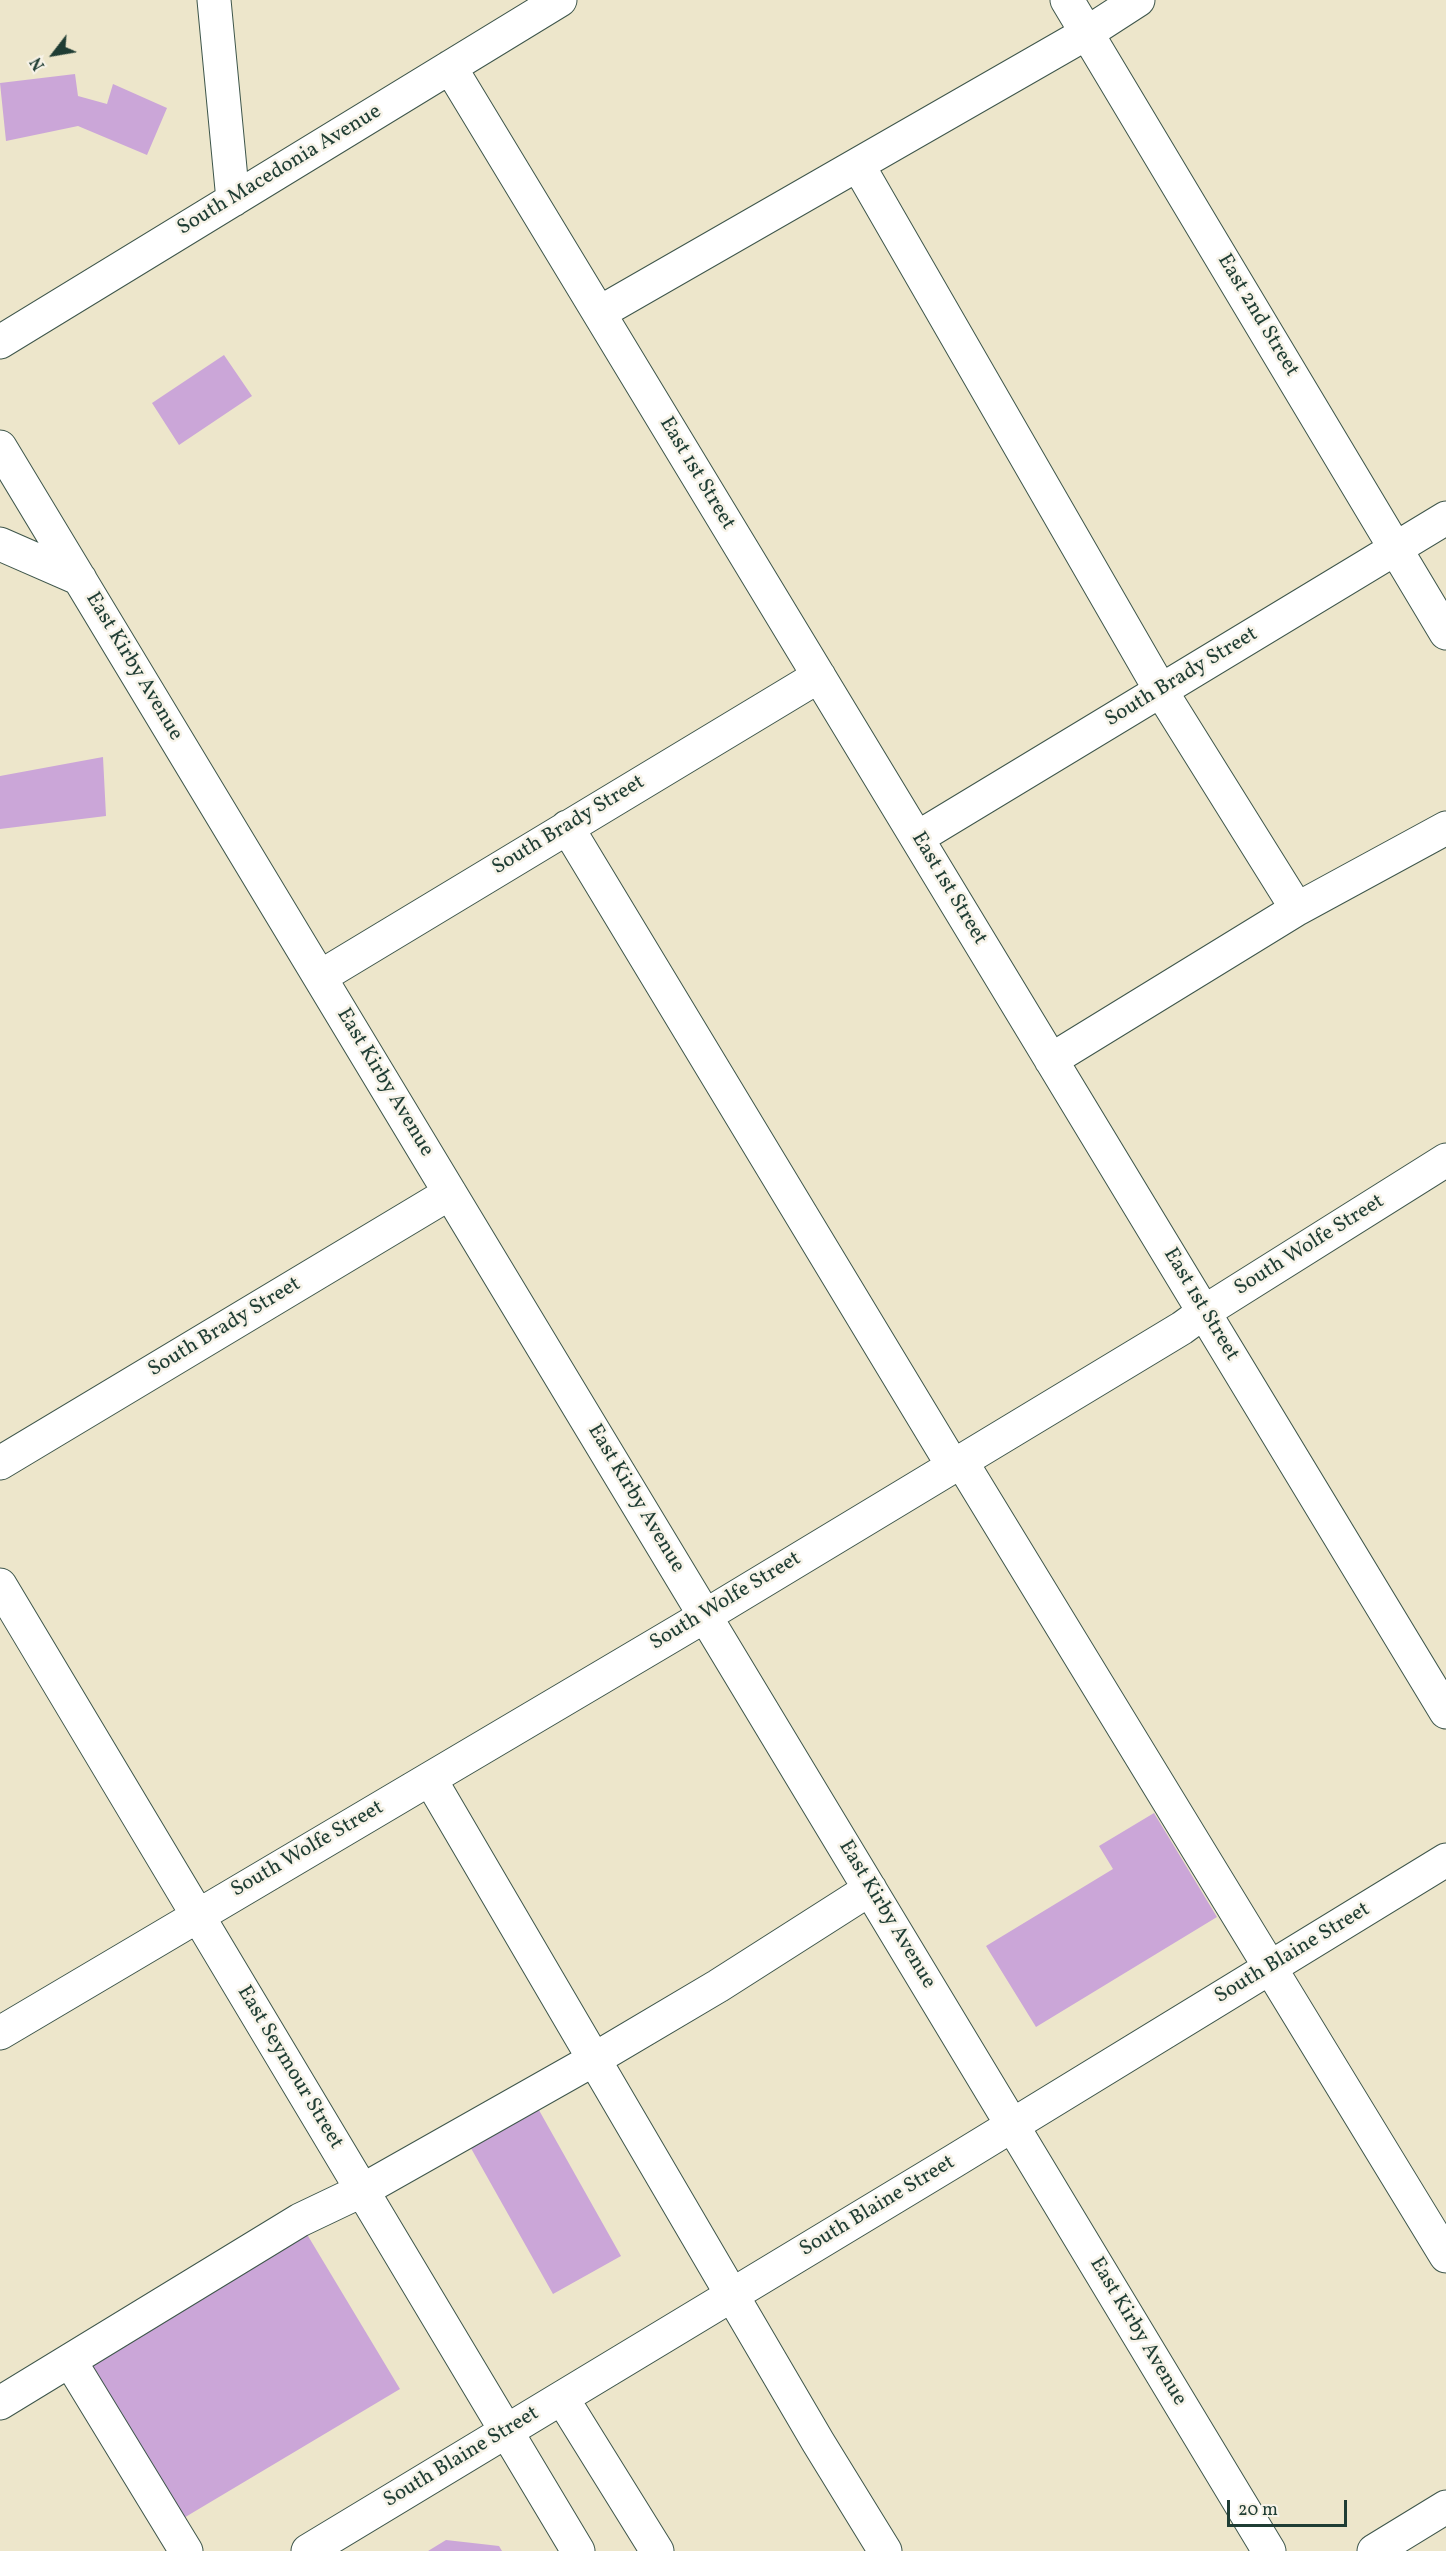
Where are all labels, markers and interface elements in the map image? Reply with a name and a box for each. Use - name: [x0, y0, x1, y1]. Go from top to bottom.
- north arrow: [24, 24, 84, 84]
- text: N: [26, 53, 51, 74]
- street label: South Macedonia Avenue: [174, 100, 386, 242]
- street label: East 2nd Street: [1211, 250, 1303, 382]
- street label: East 1st Street: [652, 413, 740, 535]
- street label: East Kirby Avenue: [79, 588, 187, 746]
- street label: South Brady Street: [1101, 623, 1263, 733]
- street label: South Brady Street: [488, 771, 650, 881]
- street label: East 1st Street: [904, 828, 992, 950]
- street label: East Kirby Avenue: [330, 1004, 438, 1162]
- street label: South Wolfe Street: [1231, 1190, 1389, 1302]
- street label: East 1st Street: [1156, 1244, 1244, 1366]
- street label: South Brady Street: [144, 1273, 306, 1383]
- street label: East Kirby Avenue: [581, 1420, 689, 1578]
- street label: South Wolfe Street: [646, 1547, 806, 1657]
- street label: South Wolfe Street: [227, 1796, 389, 1904]
- street label: East Kirby Avenue: [832, 1836, 940, 1994]
- street label: South Blaine Street: [1211, 1898, 1375, 2010]
- street label: East Seymour Street: [230, 1982, 348, 2154]
- street label: South Blaine Street: [796, 2151, 960, 2263]
- street label: East Kirby Avenue: [1083, 2253, 1191, 2411]
- street label: South Blaine Street: [380, 2402, 544, 2514]
- scale bar: [1230, 2488, 1350, 2526]
- text: 20 m: [1238, 2498, 1278, 2523]

